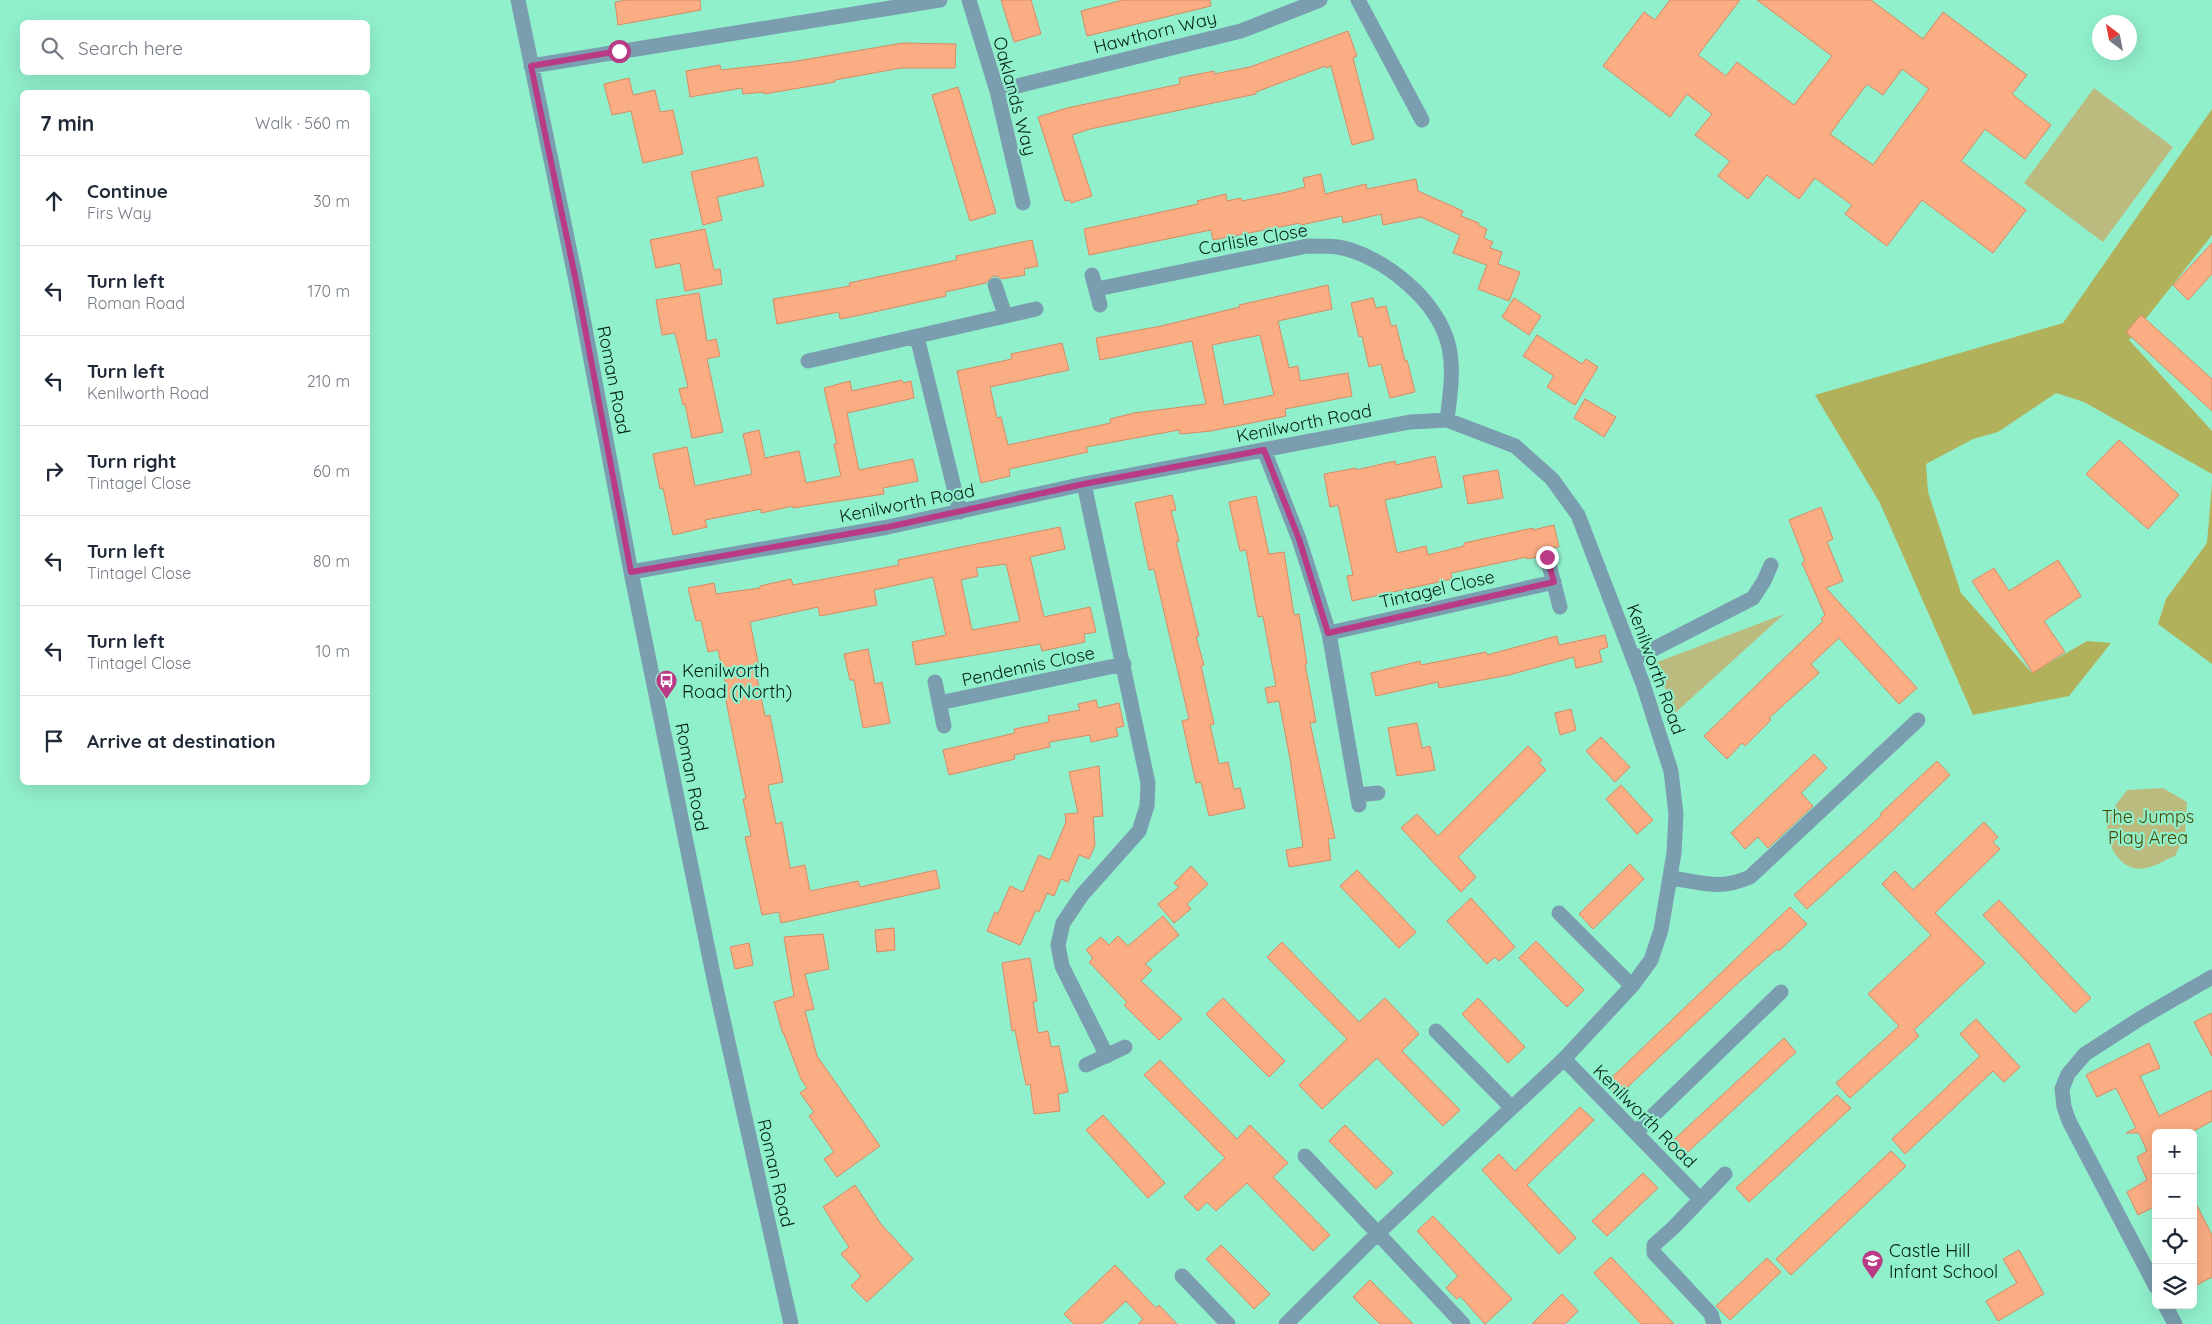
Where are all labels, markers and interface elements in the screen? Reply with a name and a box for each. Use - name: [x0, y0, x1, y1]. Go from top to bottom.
- street label: Hawthorn Way: [1091, 6, 1219, 58]
- north arrow: [2092, 15, 2137, 60]
- search box: [20, 20, 370, 75]
- icon: search: [38, 34, 66, 62]
- street label: Oaklands Way: [988, 34, 1042, 158]
- text: Search here: [78, 36, 183, 60]
- route start: [608, 40, 631, 63]
- text: 7 min: [40, 110, 94, 136]
- text: Walk · 560 m: [255, 113, 350, 133]
- text: Continue: [87, 179, 168, 203]
- icon: ahead: [40, 187, 68, 215]
- text: 30 m: [313, 191, 350, 211]
- text: Firs Way: [87, 203, 152, 223]
- street label: Carlisle Close: [1197, 218, 1309, 260]
- text: Turn left: [87, 269, 165, 293]
- icon: left: [40, 277, 68, 305]
- text: 170 m: [307, 281, 350, 301]
- text: Roman Road: [87, 293, 185, 313]
- street label: Roman Road: [592, 324, 636, 436]
- text: Turn left: [87, 359, 165, 383]
- icon: left: [40, 367, 68, 395]
- text: 210 m: [307, 371, 350, 391]
- text: Kenilworth Road: [87, 383, 209, 403]
- street label: Kenilworth Road: [1234, 399, 1374, 447]
- text: Turn right: [87, 449, 176, 473]
- icon: right: [40, 457, 68, 485]
- text: 60 m: [313, 461, 350, 481]
- text: Tintagel Close: [87, 473, 191, 493]
- street label: Kenilworth Road: [837, 479, 977, 527]
- text: Turn left: [87, 539, 165, 563]
- route end: [1536, 546, 1559, 569]
- icon: left: [40, 547, 68, 575]
- text: 80 m: [313, 551, 350, 571]
- text: Tintagel Close: [87, 563, 191, 583]
- street label: Tintagel Close: [1377, 565, 1497, 613]
- street label: Kenilworth Road: [1622, 601, 1690, 737]
- text: Turn left: [87, 629, 165, 653]
- icon: left: [40, 637, 68, 665]
- text: 10 m: [316, 641, 350, 661]
- street label: Pendennis Close: [959, 641, 1097, 691]
- text: Tintagel Close: [87, 653, 191, 673]
- place label: Kenilworth Road (North): [682, 659, 792, 703]
- bus stop icon: Kenilworth Road (North): [654, 668, 678, 699]
- street label: Roman Road: [670, 721, 714, 833]
- icon: arrive: [40, 727, 68, 755]
- text: Arrive at destination: [87, 729, 276, 753]
- park label: The Jumps Play Area: [2102, 805, 2194, 849]
- street label: Kenilworth Road: [1588, 1059, 1702, 1173]
- street label: Roman Road: [752, 1117, 800, 1229]
- map controls: [2152, 1129, 2197, 1309]
- button: +: [2152, 1129, 2197, 1174]
- button: −: [2152, 1174, 2197, 1219]
- button: locate: [2152, 1219, 2197, 1264]
- place label: Castle Hill Infant School: [1889, 1239, 1998, 1283]
- school or university icon: Castle Hill Infant School: [1861, 1248, 1885, 1279]
- button: layers: [2152, 1264, 2197, 1309]

